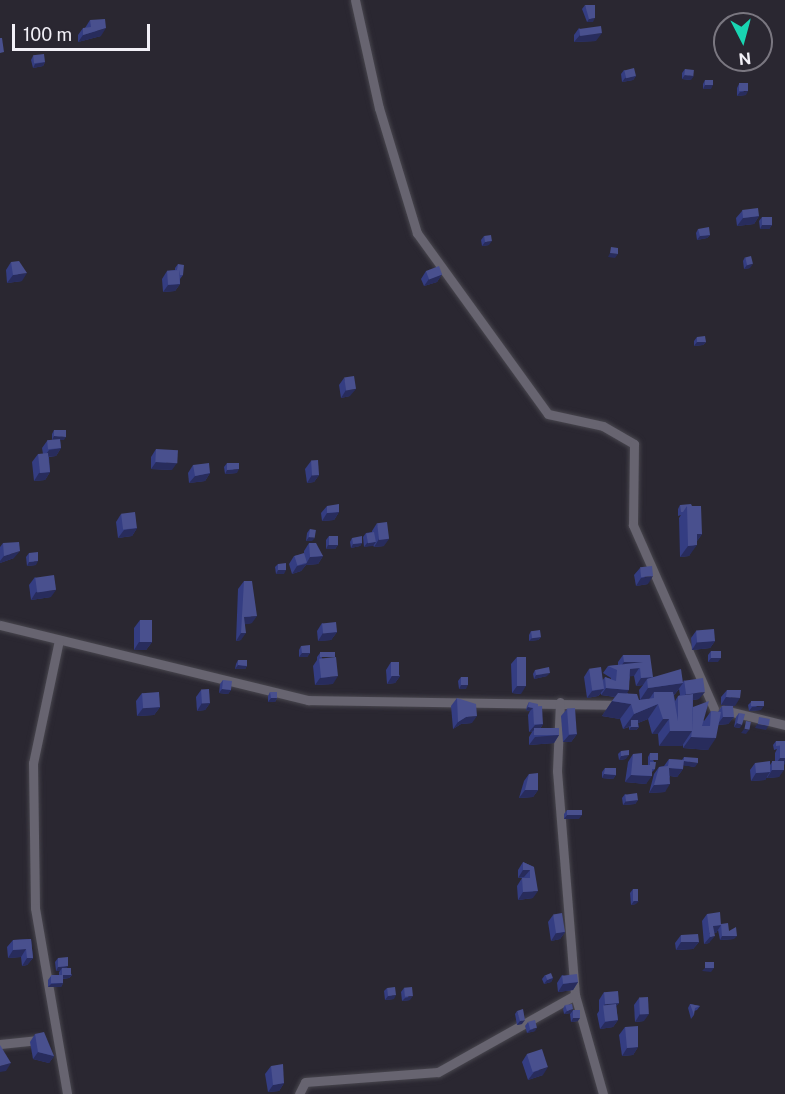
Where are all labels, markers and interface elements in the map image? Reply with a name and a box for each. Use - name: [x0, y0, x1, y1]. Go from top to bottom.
- scale bar: [15, 12, 153, 50]
- north arrow: [713, 12, 773, 72]
- text: 100 m: [23, 24, 72, 45]
- text: N: [738, 48, 752, 69]

